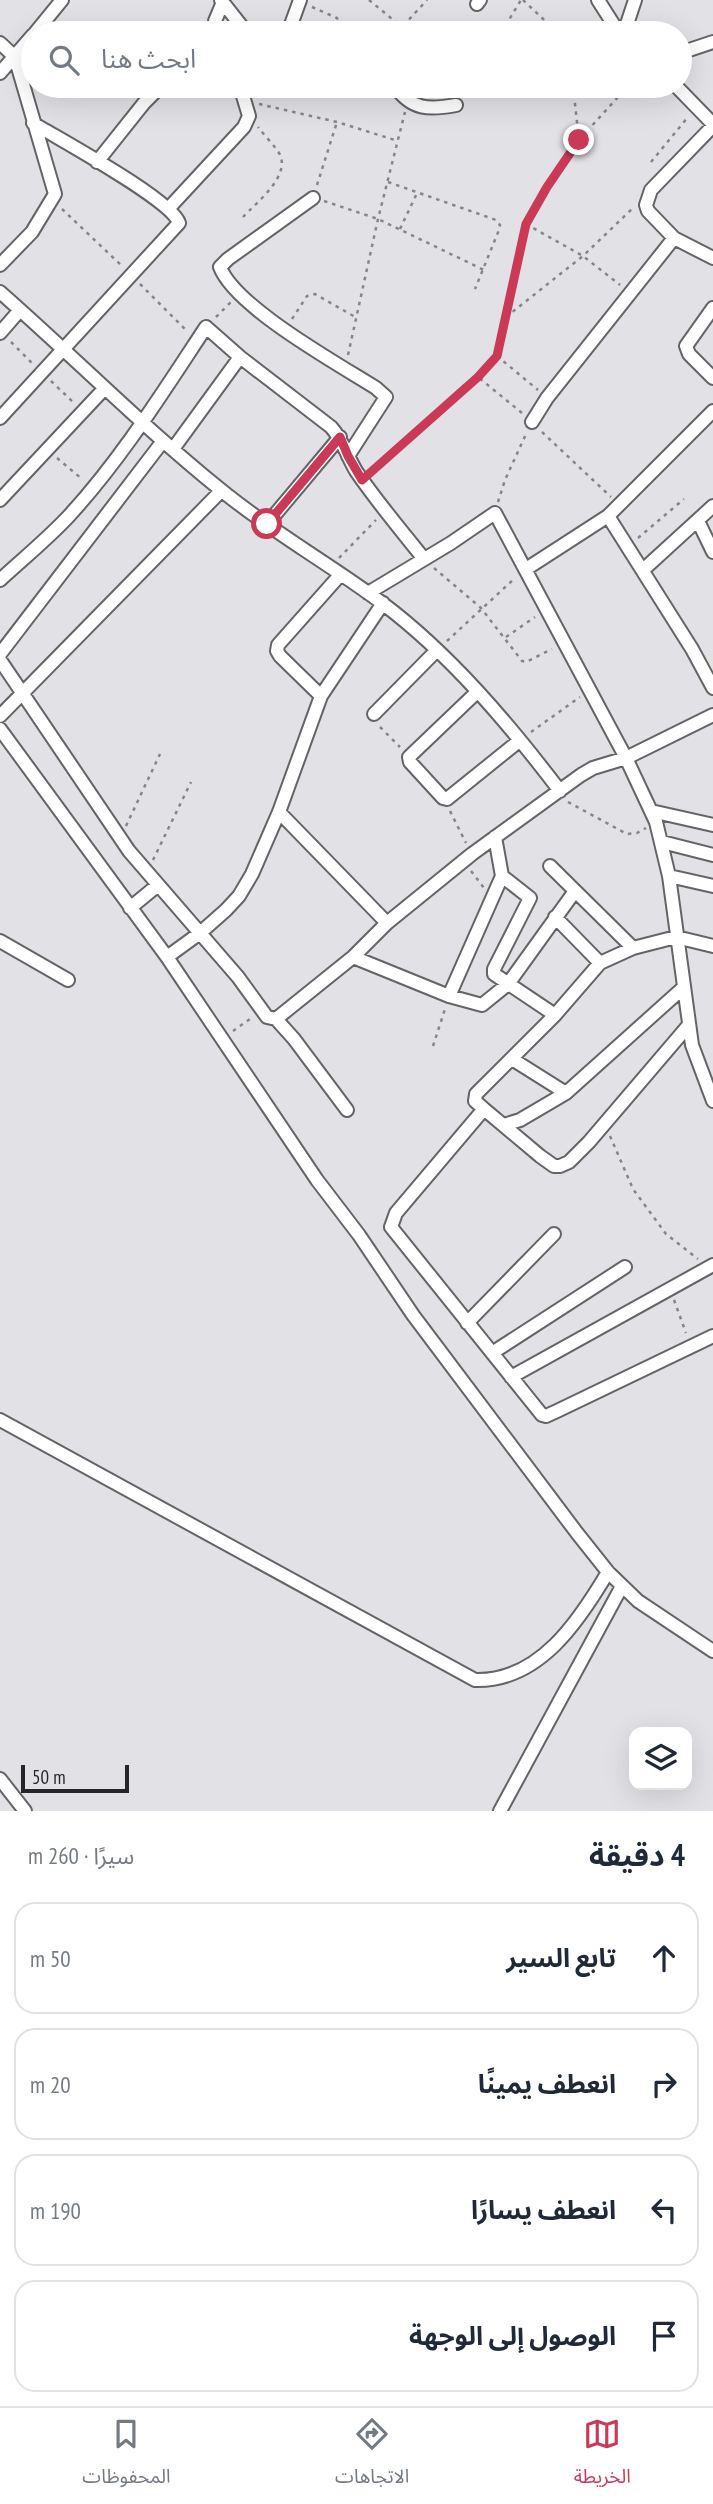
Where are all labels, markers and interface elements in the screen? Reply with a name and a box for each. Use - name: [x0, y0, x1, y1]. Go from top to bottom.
- search box: [21, 21, 692, 98]
- icon: search: [45, 41, 83, 79]
- text: ابحث هنا: [101, 42, 196, 75]
- route end: [563, 124, 594, 155]
- route start: [251, 508, 282, 539]
- map controls: [629, 1727, 692, 1790]
- button: layers: [629, 1727, 692, 1790]
- scale bar: [21, 1762, 130, 1794]
- text: 50 m: [32, 1765, 66, 1789]
- text: 4 دقيقة: [589, 1835, 685, 1874]
- text: سيرًا · 260 m: [28, 1841, 134, 1870]
- icon: ahead: [645, 1939, 683, 1977]
- text: تابع السير: [506, 1941, 616, 1974]
- text: 50 m: [30, 1944, 71, 1973]
- icon: right: [645, 2065, 683, 2103]
- text: انعطف يمينًا: [478, 2067, 616, 2100]
- text: 20 m: [30, 2070, 71, 2099]
- icon: left: [645, 2191, 683, 2229]
- text: انعطف يسارًا: [471, 2193, 616, 2226]
- text: 190 m: [30, 2196, 81, 2225]
- icon: arrive: [645, 2317, 683, 2355]
- text: الوصول إلى الوجهة: [409, 2319, 616, 2352]
- tab: المحفوظات: [82, 2415, 171, 2497]
- tab: الاتجاهات: [335, 2415, 409, 2497]
- tab: الخريطة: [574, 2415, 631, 2497]

